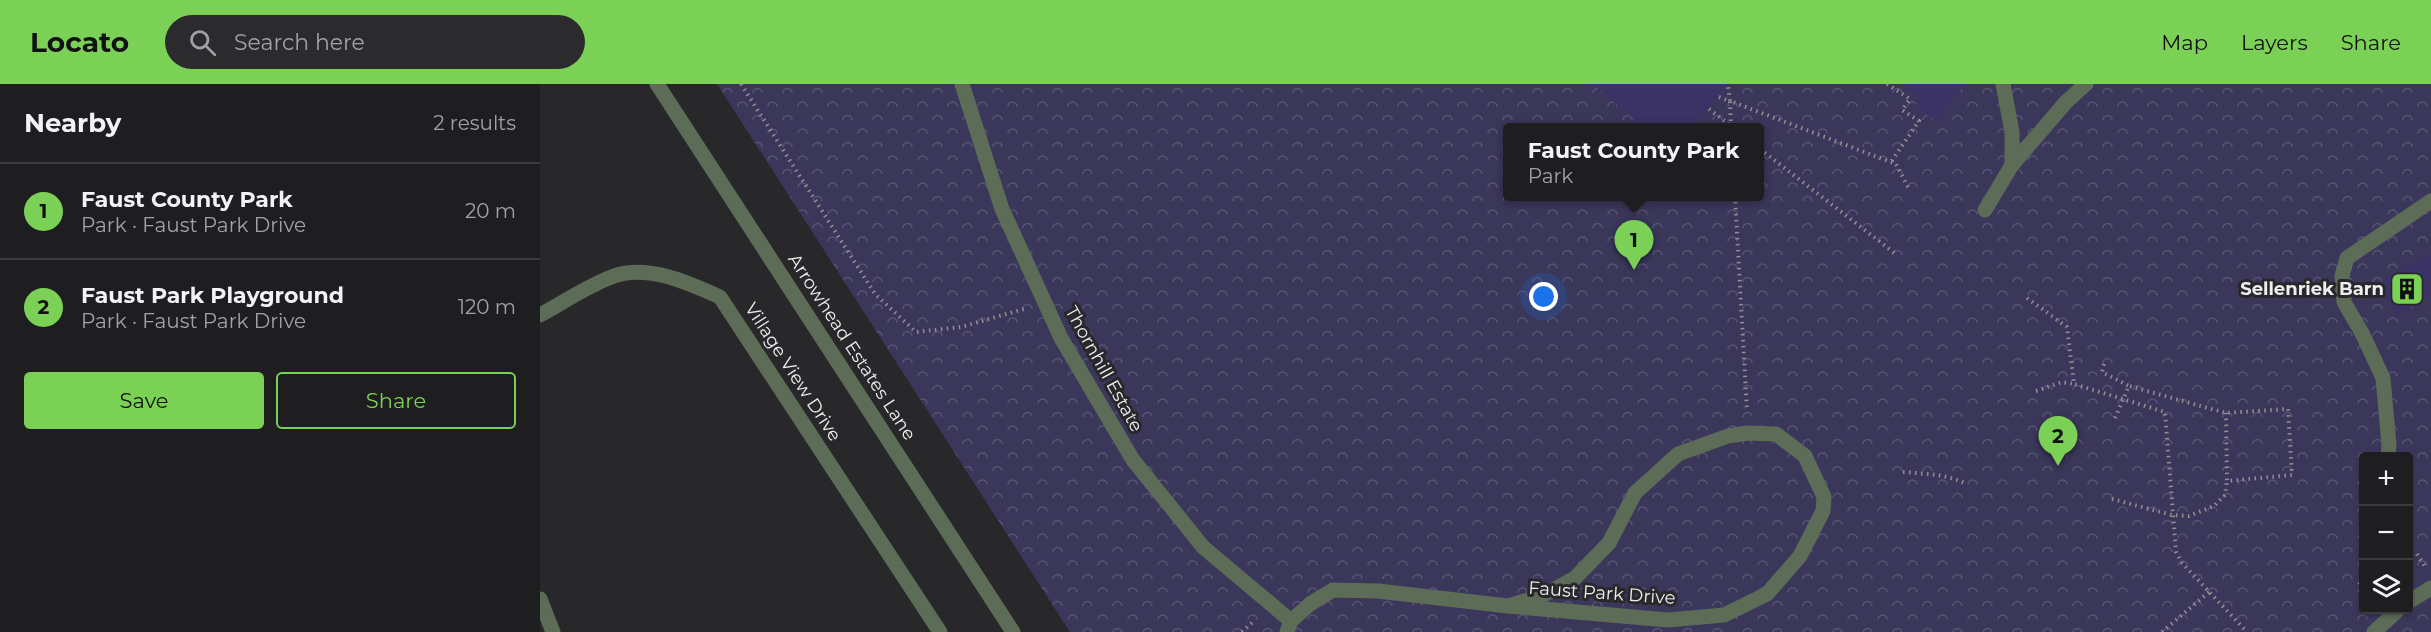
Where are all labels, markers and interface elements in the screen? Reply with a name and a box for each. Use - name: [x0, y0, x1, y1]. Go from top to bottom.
- search box: [165, 15, 585, 69]
- text: Locato: [30, 25, 129, 59]
- icon: search: [186, 26, 219, 59]
- text: Search here: [234, 29, 365, 56]
- text: Map: [2161, 30, 2208, 55]
- text: Layers: [2241, 30, 2308, 55]
- text: Share: [2341, 30, 2401, 55]
- text: Nearby: [24, 107, 121, 139]
- text: 2 results: [433, 111, 516, 135]
- popup: [1503, 123, 1764, 201]
- text: Faust County Park: [1528, 137, 1739, 164]
- text: Park: [1528, 164, 1573, 188]
- text: Faust County Park: [81, 186, 293, 213]
- text: 1: [40, 199, 47, 223]
- text: 20 m: [465, 199, 516, 223]
- text: Park · Faust Park Drive: [81, 213, 306, 237]
- pin: 1: [1614, 220, 1654, 270]
- street label: Arrowhead Estates Lane: [783, 250, 921, 445]
- building icon: Sellenriek Barn: [2389, 271, 2425, 307]
- place label: Sellenriek Barn: [2240, 278, 2384, 300]
- text: Faust Park Playground: [81, 282, 344, 309]
- your location: [1529, 282, 1558, 311]
- text: 2: [38, 295, 49, 319]
- text: 120 m: [458, 295, 516, 319]
- street label: Village View Drive: [740, 299, 846, 446]
- street label: Thornhill Estate: [1060, 302, 1148, 436]
- text: Park · Faust Park Drive: [81, 309, 306, 333]
- button: Save: [24, 372, 264, 429]
- button: Share: [276, 372, 516, 429]
- pin: 2: [2038, 416, 2078, 466]
- map controls: [2359, 452, 2413, 614]
- button: +: [2359, 452, 2413, 506]
- button: −: [2359, 506, 2413, 560]
- button: layers: [2359, 560, 2413, 614]
- street label: Faust Park Drive: [1528, 577, 1676, 609]

